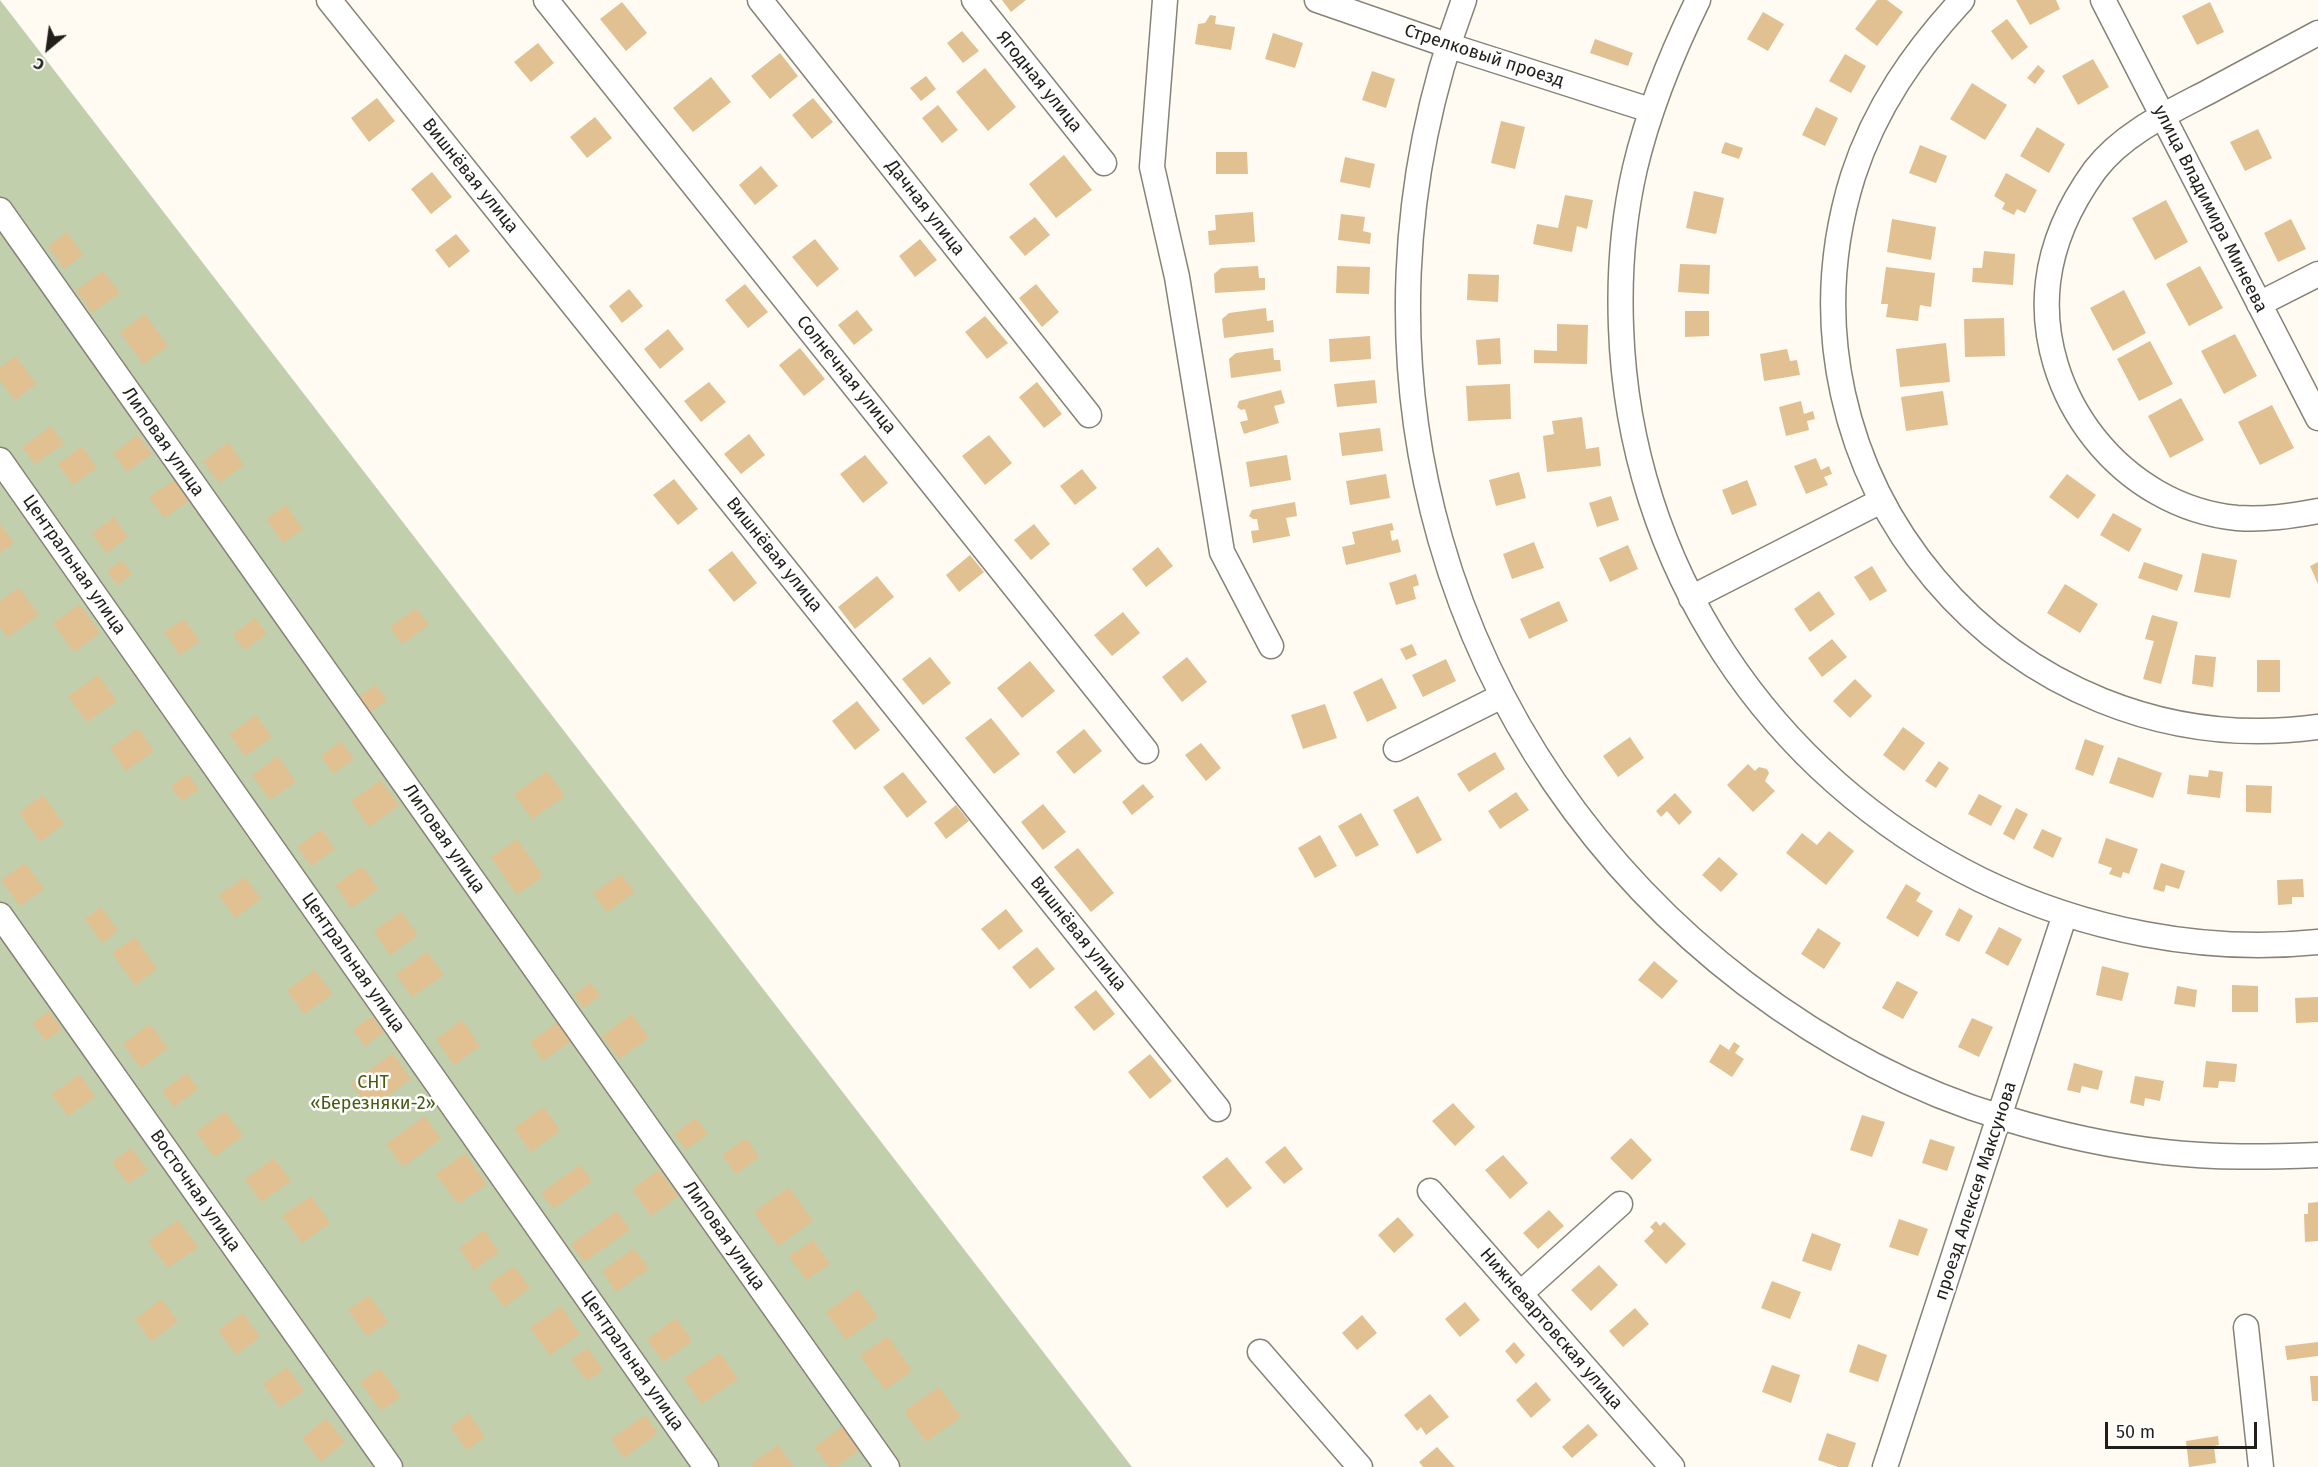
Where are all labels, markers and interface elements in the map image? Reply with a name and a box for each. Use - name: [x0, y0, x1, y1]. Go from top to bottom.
- north arrow: [18, 18, 78, 78]
- street label: Стрелковый проезд: [1401, 20, 1567, 92]
- street label: Ягодная улица: [992, 27, 1086, 137]
- text: С: [30, 54, 48, 75]
- street label: улица Владимира Минеева: [2148, 102, 2272, 316]
- street label: Вишнёвая улица: [417, 114, 523, 238]
- street label: Дачная улица: [881, 156, 969, 260]
- street label: Солнечная улица: [792, 311, 900, 439]
- street label: Липовая улица: [117, 383, 209, 501]
- street label: Центральная улица: [18, 491, 130, 639]
- street label: Вишнёвая улица: [721, 493, 827, 617]
- street label: Липовая улица: [398, 780, 490, 898]
- street label: Вишнёвая улица: [1025, 872, 1131, 996]
- street label: Центральная улица: [297, 889, 409, 1037]
- park label: СНТ «Березняки-2»: [310, 1072, 436, 1114]
- street label: проезд Алексея Максунова: [1930, 1079, 2022, 1303]
- street label: Восточная улица: [145, 1126, 245, 1256]
- street label: Липовая улица: [678, 1177, 770, 1295]
- street label: Нижневартовская улица: [1475, 1244, 1627, 1414]
- street label: Центральная улица: [576, 1287, 688, 1435]
- scale bar: [2108, 1410, 2260, 1448]
- text: 50 m: [2116, 1421, 2155, 1443]

